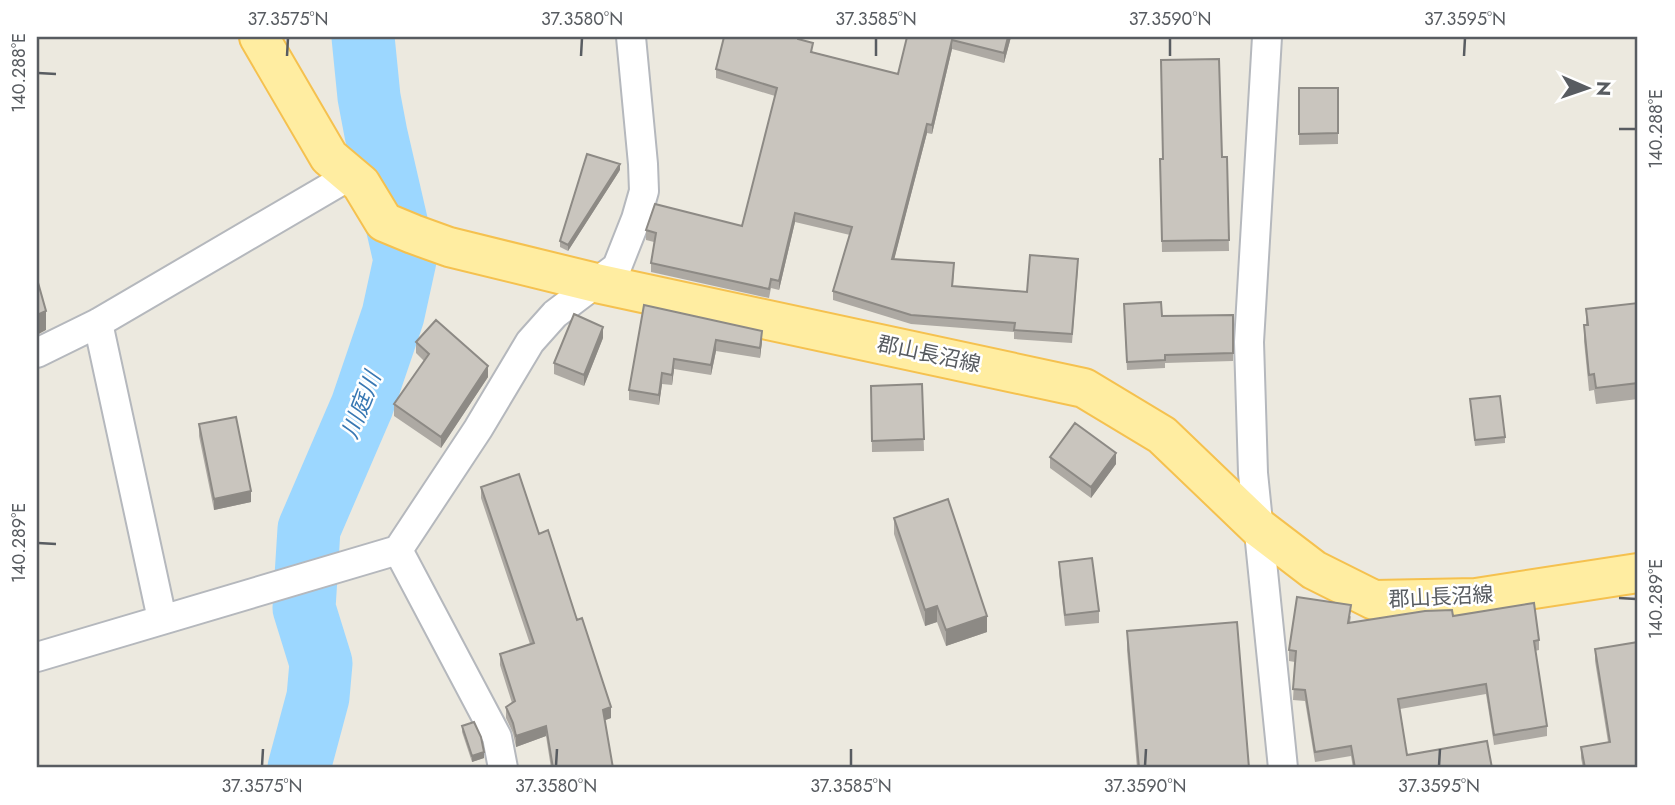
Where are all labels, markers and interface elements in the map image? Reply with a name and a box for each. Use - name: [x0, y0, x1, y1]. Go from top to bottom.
- text: 37.3575°N: [247, 6, 329, 32]
- text: 37.3580°N: [541, 6, 623, 32]
- text: 37.3585°N: [835, 6, 917, 32]
- text: 37.3590°N: [1129, 6, 1211, 32]
- text: 37.3595°N: [1424, 6, 1506, 32]
- text: 140.288°E: [6, 33, 32, 113]
- north arrow: [1552, 52, 1622, 122]
- text: N: [1590, 81, 1617, 97]
- text: 140.288°E: [1643, 89, 1669, 169]
- street label: 郡山長沼線: [875, 328, 983, 380]
- water label: 川庭川: [333, 364, 390, 443]
- text: 140.289°E: [6, 503, 32, 583]
- text: 140.289°E: [1643, 559, 1669, 639]
- street label: 郡山長沼線: [1388, 579, 1494, 615]
- text: 37.3575°N: [221, 773, 303, 799]
- text: 37.3580°N: [515, 773, 597, 799]
- text: 37.3585°N: [810, 773, 892, 799]
- text: 37.3590°N: [1104, 773, 1186, 799]
- text: 37.3595°N: [1398, 773, 1480, 799]

